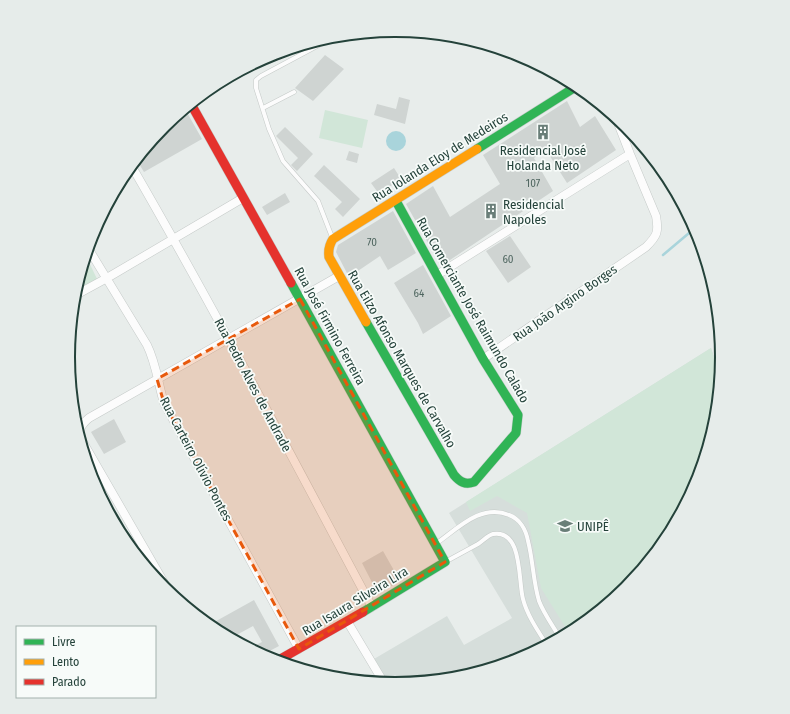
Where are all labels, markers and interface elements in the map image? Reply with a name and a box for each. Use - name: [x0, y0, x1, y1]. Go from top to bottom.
- street label: Rua Iolanda Eloy de Medeiros: [370, 109, 511, 205]
- building icon: Residencial José Holanda Neto: [534, 123, 552, 141]
- place label: Residencial José Holanda Neto: [500, 143, 586, 173]
- house number: 107: [526, 177, 541, 190]
- place label: Residencial Napoles: [503, 197, 564, 227]
- building icon: Residencial Napoles: [482, 202, 500, 220]
- street label: Rua Comerciante José Raimundo Calado: [414, 215, 532, 405]
- house number: 70: [367, 236, 377, 249]
- house number: 60: [502, 253, 514, 266]
- street label: Rua João Argino Borges: [510, 261, 620, 345]
- street label: Rua José Firmino Ferreira: [291, 264, 369, 388]
- street label: Rua Eilzo Afonso Marques de Carvalho: [345, 268, 459, 451]
- house number: 64: [414, 287, 425, 300]
- street label: Rua Pedro Alves de Andrade: [211, 316, 295, 454]
- street label: Rua Carteiro Olívio Pontes: [157, 394, 235, 524]
- school or university icon: UNIPÊ: [556, 517, 574, 535]
- place label: UNIPÊ: [577, 519, 609, 534]
- street label: Rua Isaura Silveira Lira: [300, 564, 410, 638]
- legend: [16, 626, 156, 698]
- text: Livre: [52, 635, 76, 649]
- text: Lento: [52, 655, 79, 669]
- text: Parado: [52, 675, 86, 689]

